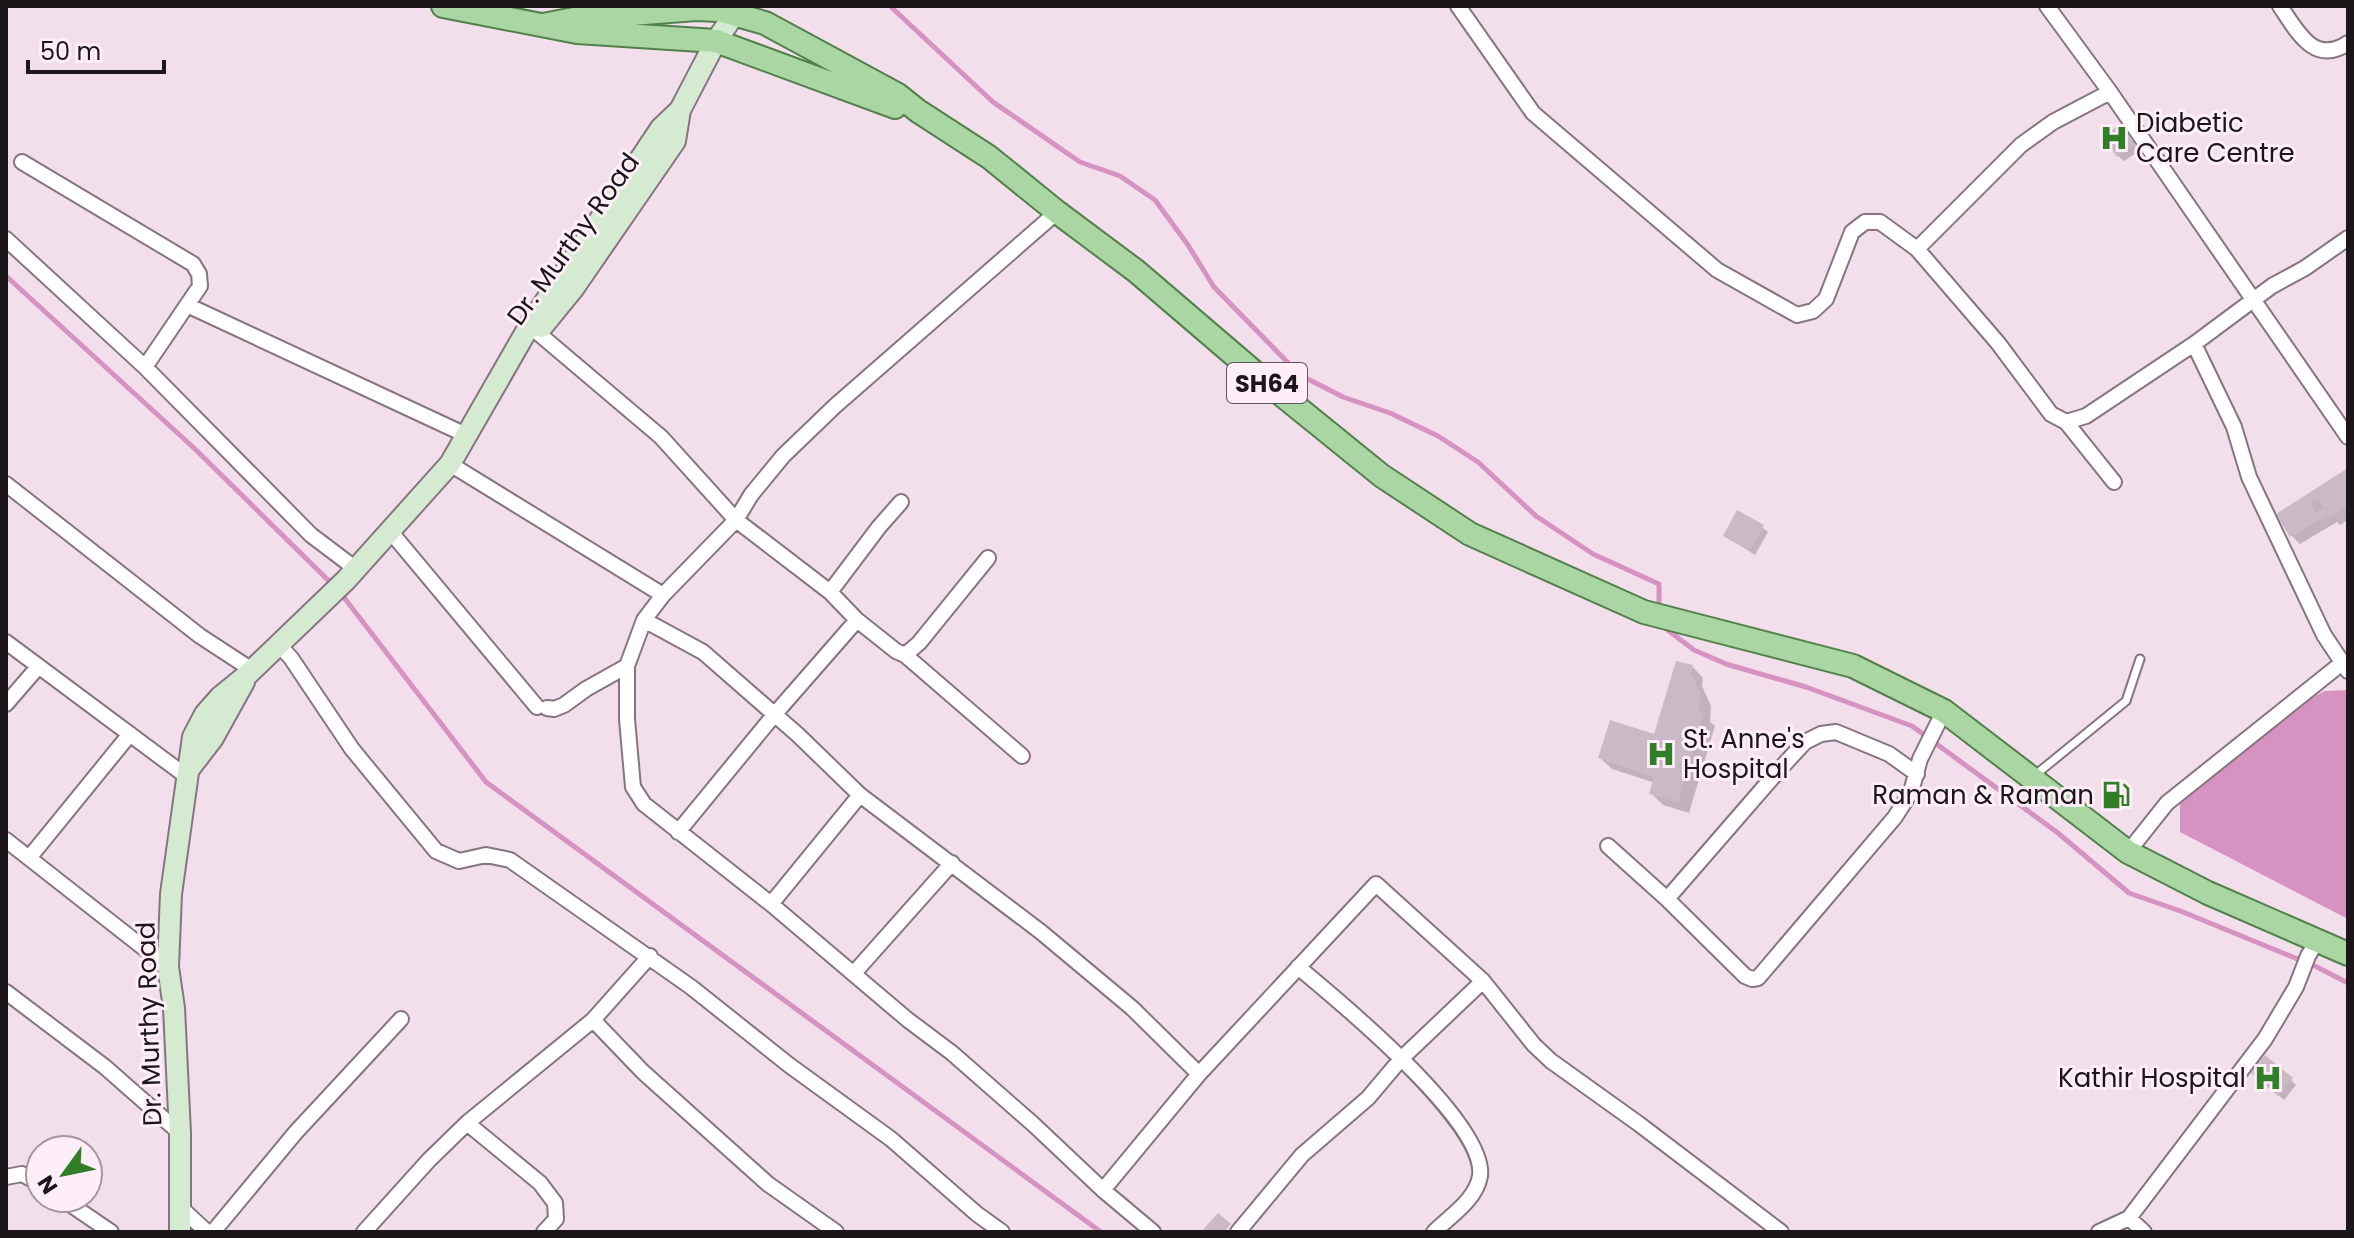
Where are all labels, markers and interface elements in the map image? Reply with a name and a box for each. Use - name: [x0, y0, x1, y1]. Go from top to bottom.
- scale bar: [28, 24, 164, 74]
- text: 50 m: [40, 35, 101, 68]
- place label: Diabetic Care Centre: [2136, 105, 2295, 171]
- hospital icon: Diabetic Care Centre: [2099, 123, 2129, 153]
- street label: Dr. Murthy Road: [498, 146, 648, 332]
- road number: SH64: [1227, 363, 1307, 403]
- place label: St. Anne's Hospital: [1683, 721, 1805, 787]
- hospital icon: St. Anne's Hospital: [1646, 739, 1676, 769]
- place label: Raman & Raman: [1872, 777, 2094, 813]
- fuel station icon: Raman & Raman: [2101, 780, 2131, 810]
- street label: Dr. Murthy Road: [127, 921, 171, 1127]
- place label: Kathir Hospital: [2058, 1060, 2246, 1096]
- hospital icon: Kathir Hospital: [2253, 1063, 2283, 1093]
- north arrow: [24, 1134, 104, 1214]
- text: N: [30, 1169, 65, 1200]

